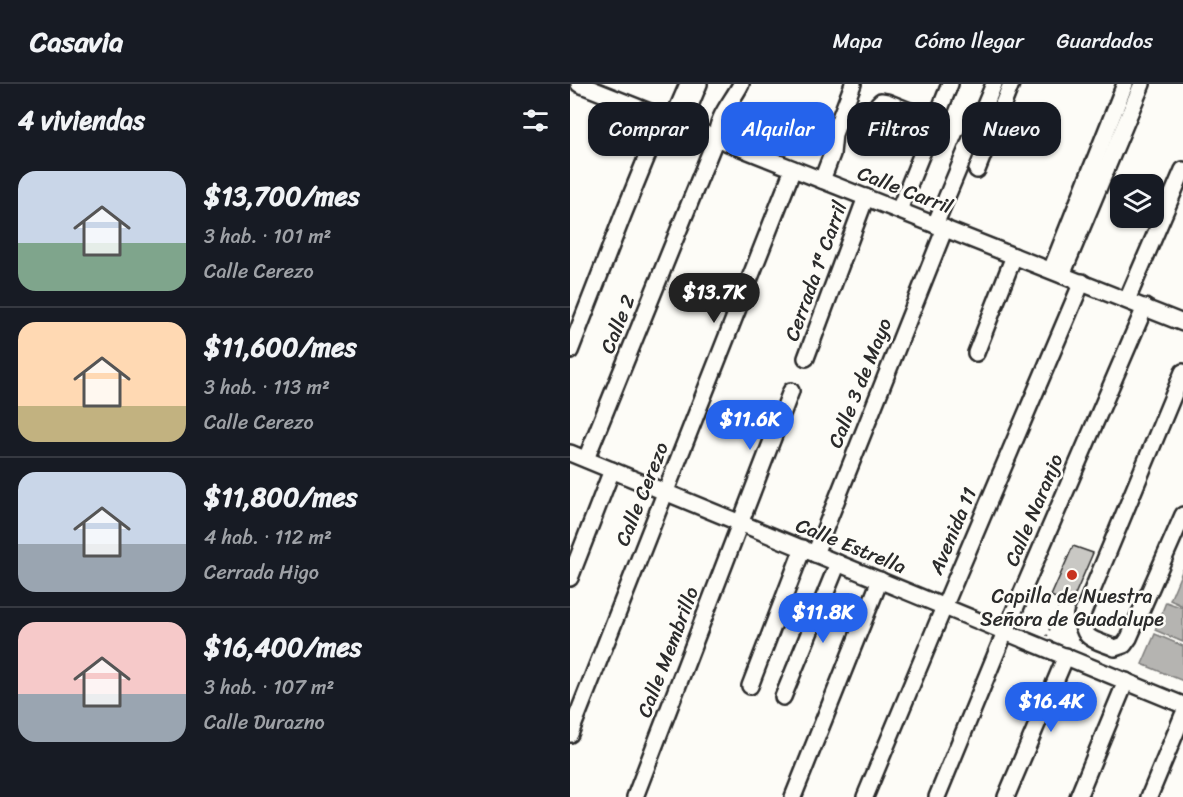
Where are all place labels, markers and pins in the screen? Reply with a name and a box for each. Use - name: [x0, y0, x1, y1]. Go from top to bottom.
- pin: $13.7K: [665, 273, 763, 324]
- pin: $11.6K: [701, 400, 799, 451]
- marker: Capilla de Nuestra Señora de Guadalupe: [1065, 568, 1079, 582]
- place label: Capilla de Nuestra Señora de Guadalupe: [980, 579, 1164, 637]
- pin: $11.8K: [774, 593, 872, 644]
- pin: $16.4K: [1002, 682, 1100, 733]

